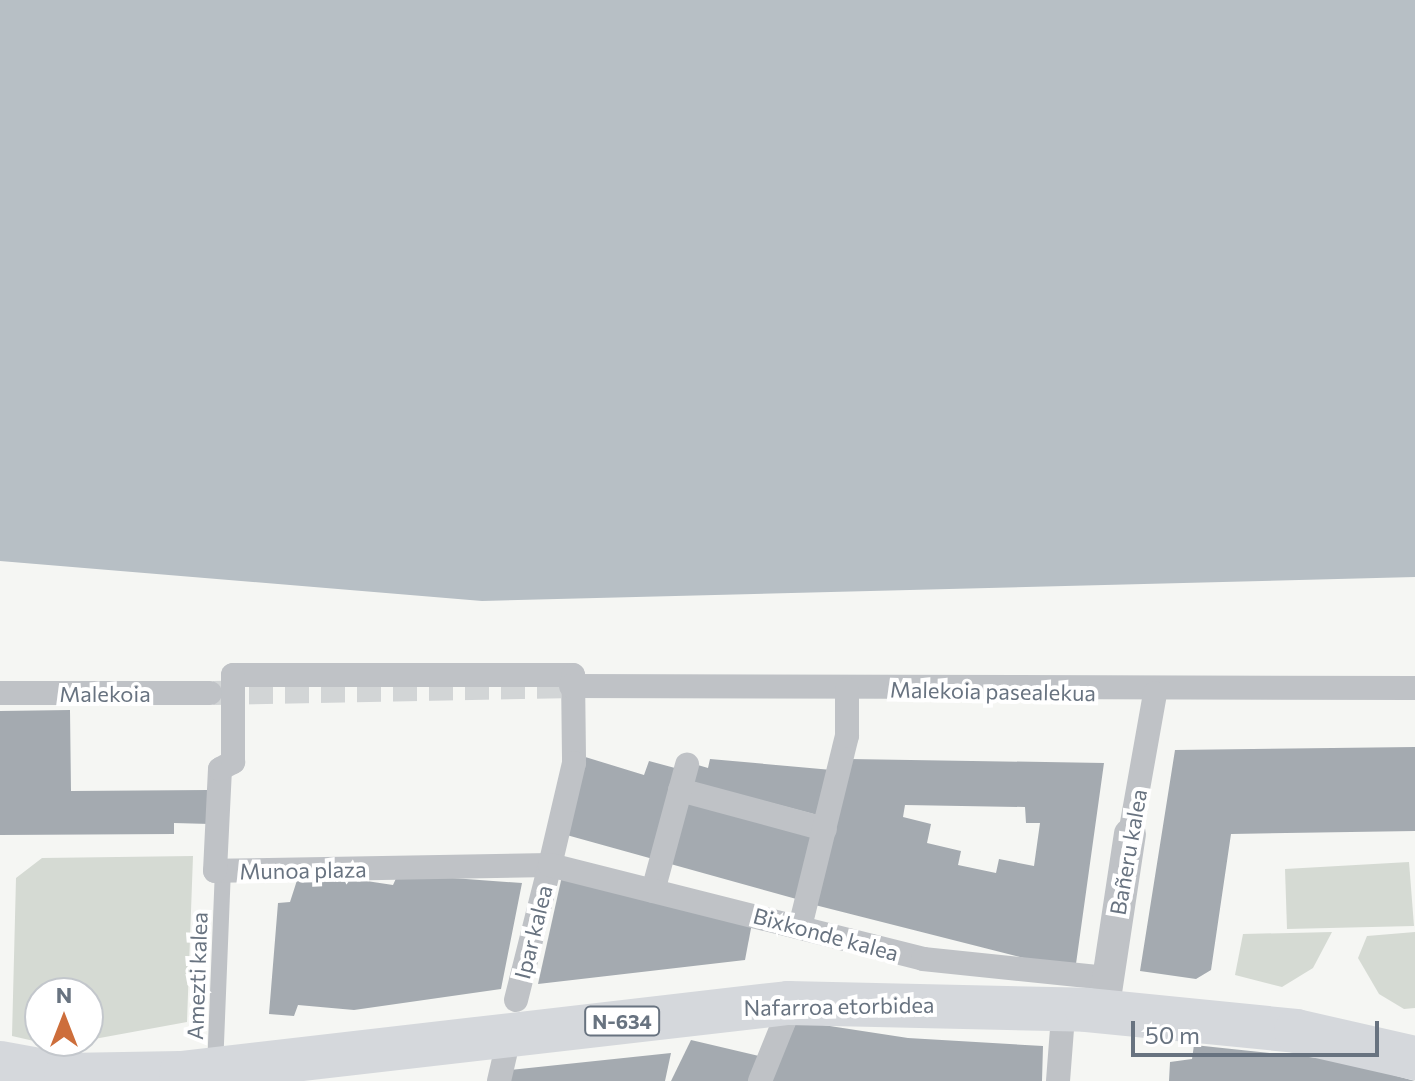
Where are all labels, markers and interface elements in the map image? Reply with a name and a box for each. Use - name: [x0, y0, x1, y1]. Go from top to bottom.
- street label: Malekoia pasealekua: [890, 676, 1096, 706]
- street label: Malekoia: [59, 681, 151, 707]
- street label: Bañeru kalea: [1104, 787, 1152, 917]
- street label: Munoa plaza: [239, 856, 367, 884]
- street label: Ipar kalea: [509, 882, 557, 982]
- street label: Bixkonde kalea: [750, 902, 902, 966]
- street label: Amezti kalea: [182, 912, 212, 1040]
- north arrow: [24, 977, 104, 1057]
- text: N: [56, 981, 72, 1008]
- street label: Nafarroa etorbidea: [743, 991, 935, 1021]
- road number: N-634: [584, 1005, 660, 1037]
- scale bar: [1135, 1005, 1383, 1055]
- text: 50 m: [1145, 1020, 1200, 1049]

